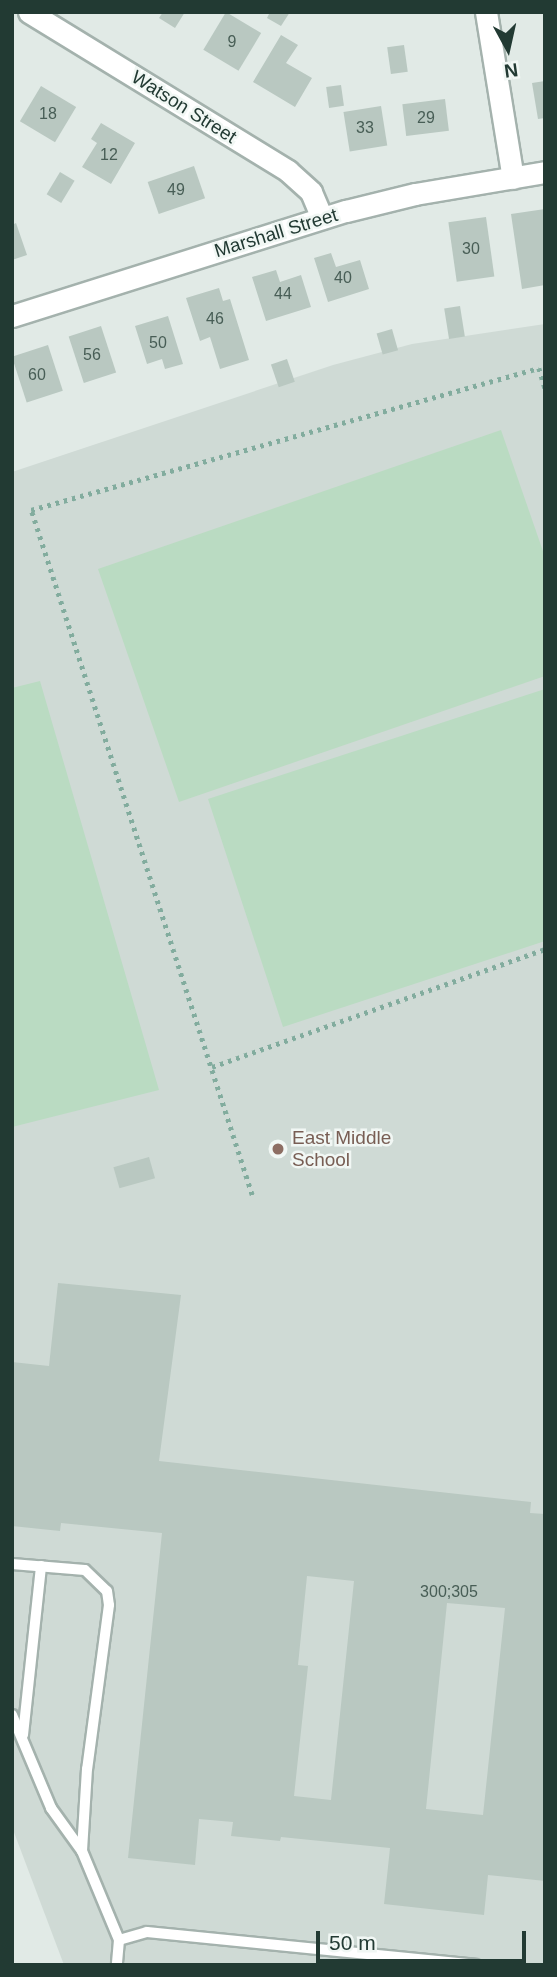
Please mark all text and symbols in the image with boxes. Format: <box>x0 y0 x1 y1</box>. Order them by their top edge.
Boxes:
north arrow <box>473 14 543 84</box>
house number: 9 <box>228 32 236 52</box>
text: N <box>503 59 519 82</box>
street label: Watson Street <box>127 66 241 148</box>
house number: 18 <box>39 104 57 124</box>
house number: 29 <box>417 108 435 128</box>
house number: 33 <box>356 118 374 138</box>
house number: 12 <box>100 145 118 165</box>
house number: 49 <box>167 180 185 200</box>
street label: Marshall Street <box>212 203 340 263</box>
house number: 30 <box>462 239 480 259</box>
house number: 40 <box>334 268 352 288</box>
house number: 44 <box>274 284 292 304</box>
house number: 46 <box>206 309 224 329</box>
house number: 50 <box>149 333 167 353</box>
house number: 56 <box>83 345 101 365</box>
house number: 60 <box>28 365 46 385</box>
place label: East Middle School <box>292 1127 391 1171</box>
marker: East Middle School <box>270 1141 286 1157</box>
house number: 300;305 <box>420 1582 478 1602</box>
scale bar <box>319 1918 529 1962</box>
text: 50 m <box>329 1931 376 1954</box>

